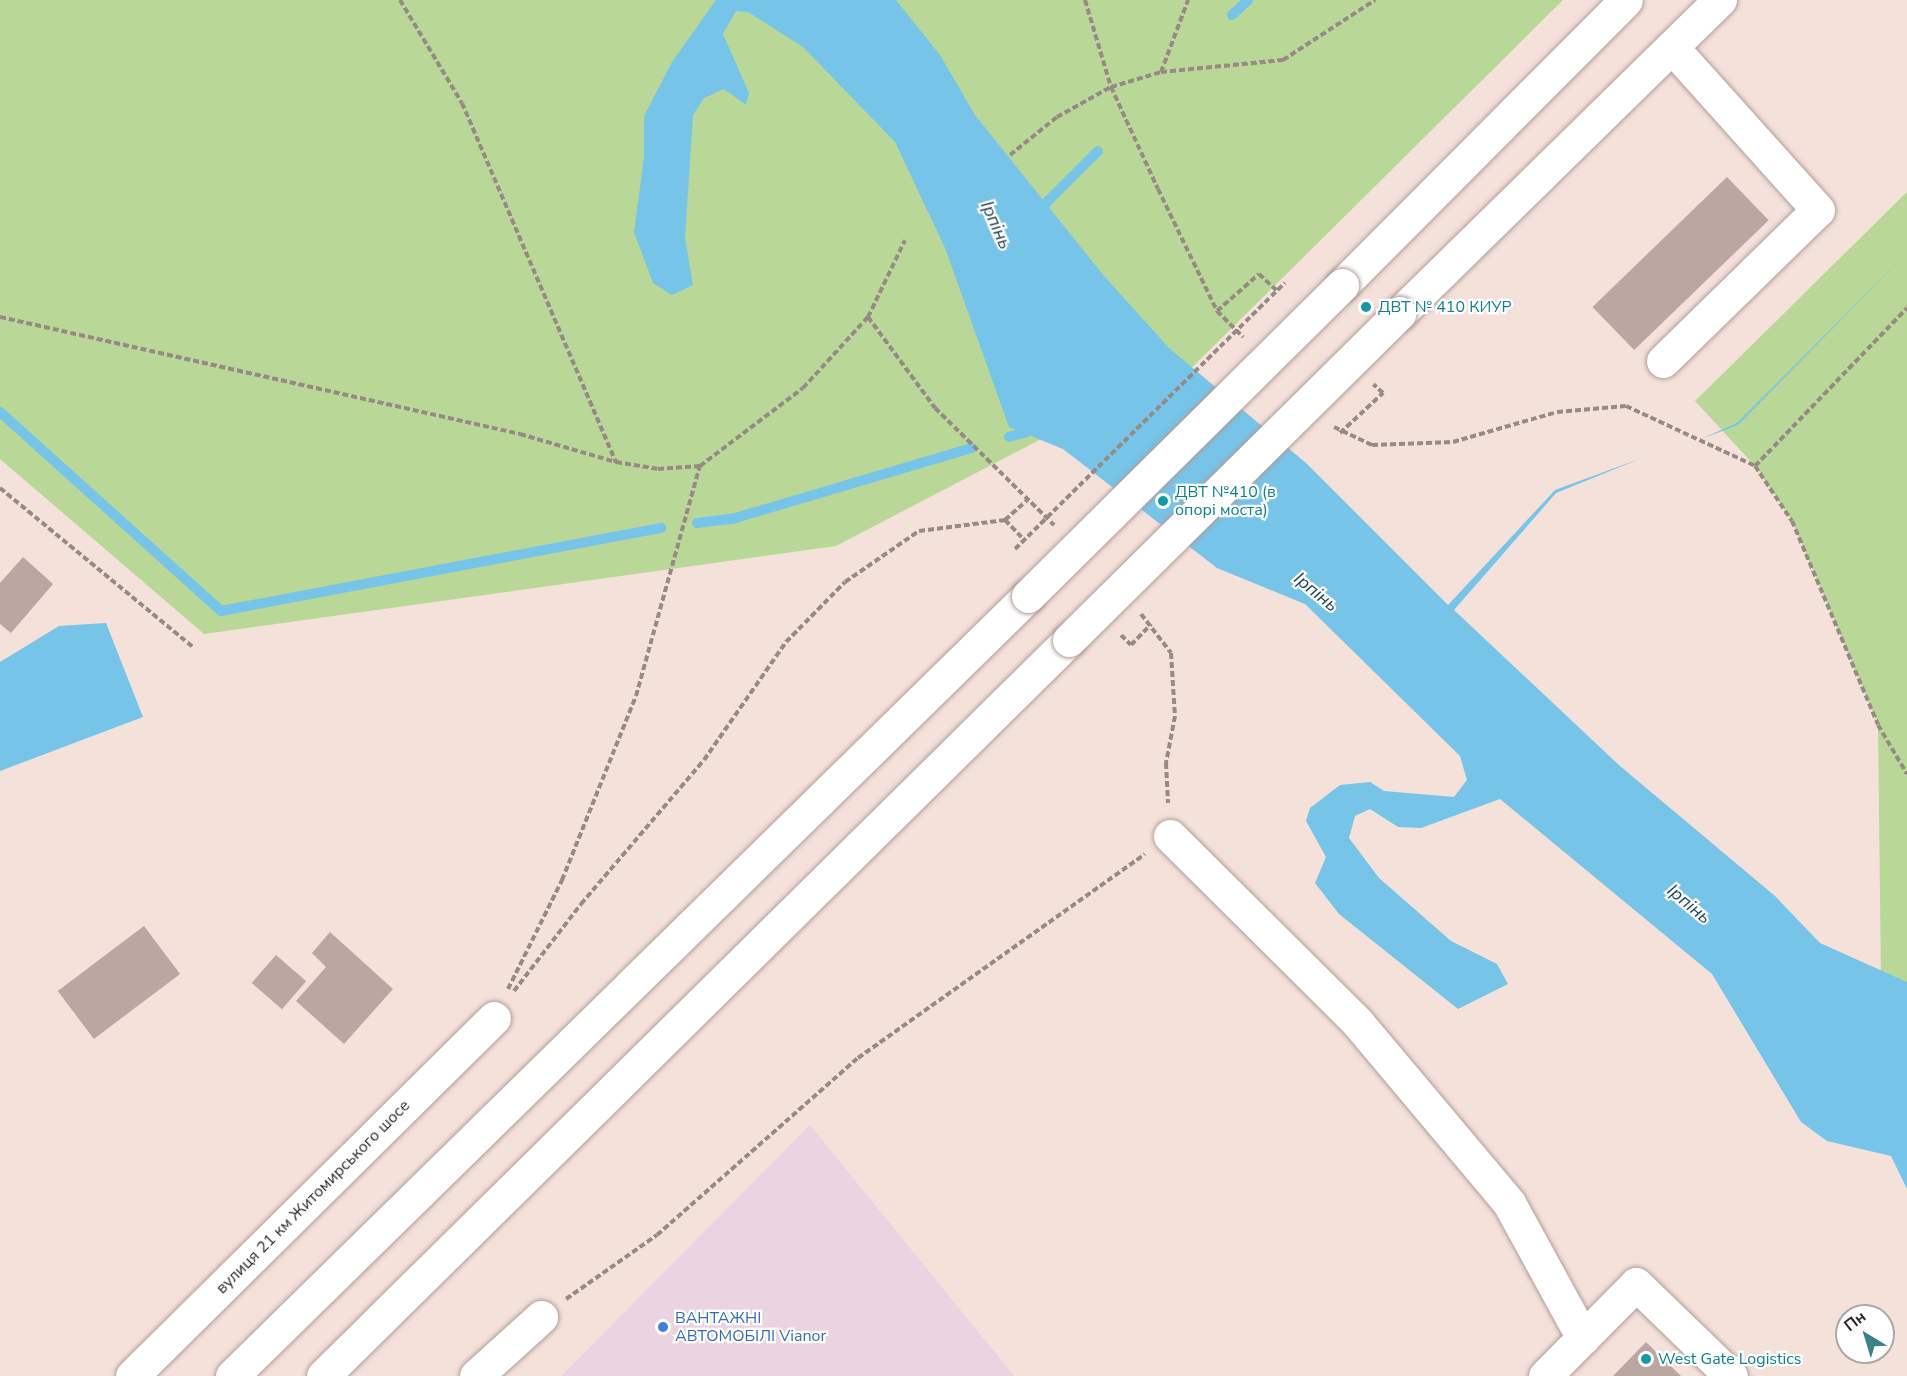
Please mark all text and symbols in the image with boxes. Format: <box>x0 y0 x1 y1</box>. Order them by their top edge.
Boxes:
water label: Ірпінь <box>976 198 1016 252</box>
place label: ДВТ № 410 КИУР <box>1378 297 1512 317</box>
marker: ДВТ № 410 КИУР <box>1359 300 1373 314</box>
place label: ДВТ №410 (в опорі моста) <box>1175 482 1276 520</box>
marker: ДВТ №410 (в опорі моста) <box>1156 494 1170 508</box>
water label: Ірпінь <box>1290 568 1342 616</box>
water label: Ірпінь <box>1663 880 1715 928</box>
street label: вулиця 21 км Житомирського шосе <box>212 1096 414 1298</box>
north arrow <box>1835 1304 1895 1364</box>
text: Пн <box>1840 1306 1871 1337</box>
place label: ВАНТАЖНІ АВТОМОБІЛІ Vianor <box>675 1308 826 1346</box>
marker: ВАНТАЖНІ АВТОМОБІЛІ Vianor <box>656 1320 670 1334</box>
place label: West Gate Logistics <box>1658 1349 1801 1369</box>
marker: West Gate Logistics <box>1639 1352 1653 1366</box>

